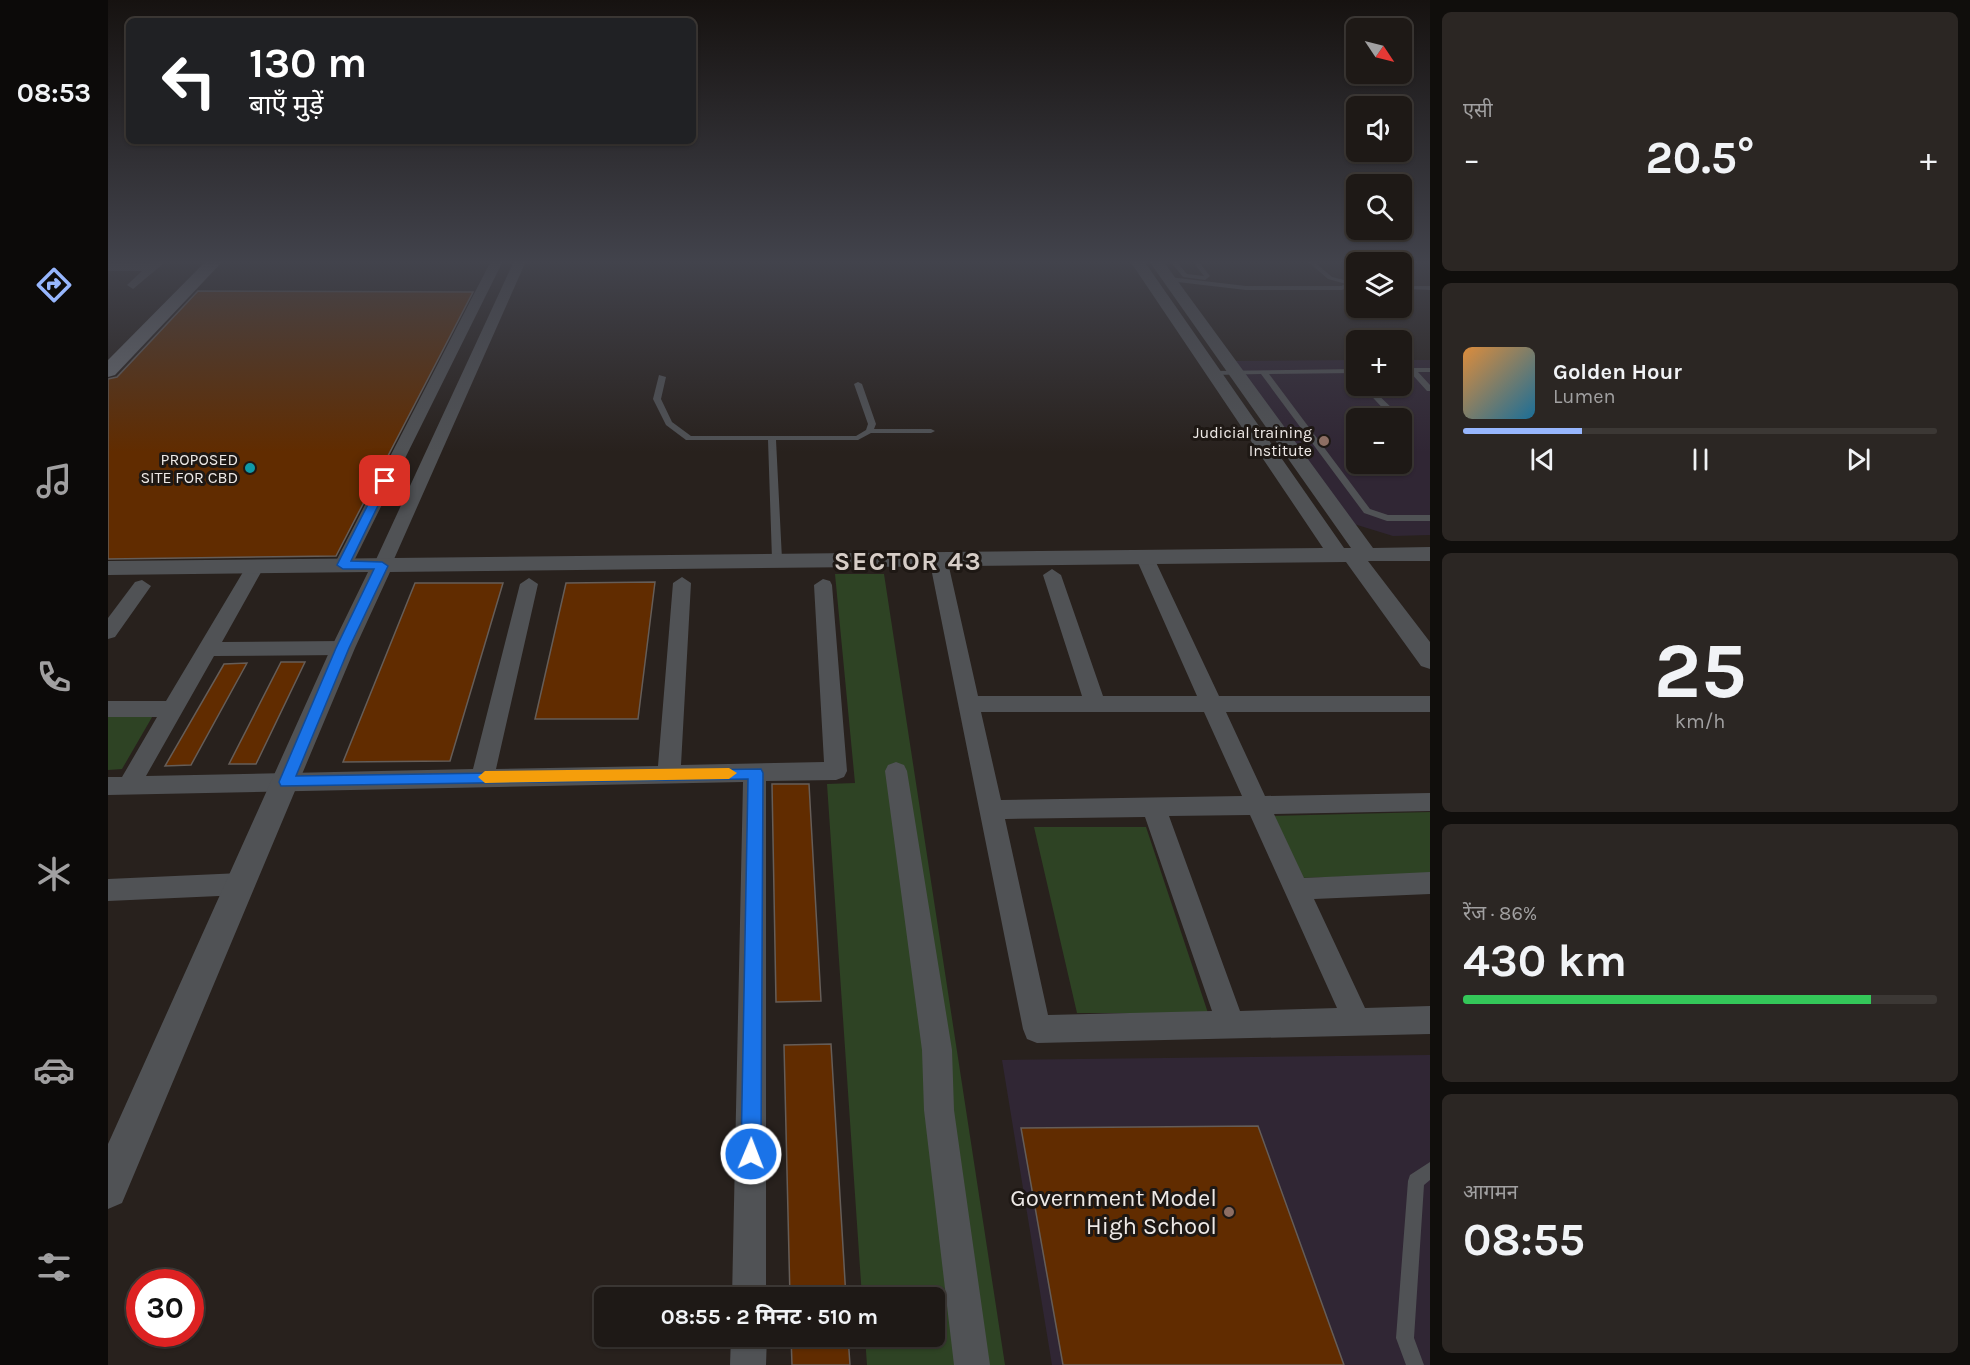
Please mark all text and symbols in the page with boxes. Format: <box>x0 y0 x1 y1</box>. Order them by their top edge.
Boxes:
north arrow <box>1346 18 1412 84</box>
map controls <box>1346 18 1412 474</box>
text: 130 m <box>249 38 367 88</box>
icon: left <box>150 42 228 120</box>
text: 08:53 <box>17 77 91 109</box>
text: बाएँ मुड़ें <box>249 89 323 121</box>
button: sound <box>1346 96 1412 162</box>
text: एसी <box>1463 99 1493 122</box>
text: 20.5° <box>1645 132 1755 184</box>
text: − <box>1463 140 1480 178</box>
text: + <box>1920 140 1937 178</box>
button: search <box>1346 174 1412 240</box>
button: layers <box>1346 252 1412 318</box>
icon: directions <box>33 264 75 306</box>
button: + <box>1346 330 1412 396</box>
text: Golden Hour <box>1553 359 1682 385</box>
text: Lumen <box>1553 385 1616 408</box>
button: − <box>1346 408 1412 474</box>
place label: Judicial training Institute <box>1193 423 1312 460</box>
marker: Judicial training Institute <box>1317 434 1331 448</box>
icon: previous <box>1526 443 1559 476</box>
icon: pause <box>1684 443 1717 476</box>
icon: next <box>1842 443 1875 476</box>
place label: PROPOSED SITE FOR CBD <box>140 450 238 487</box>
pin <box>359 455 410 506</box>
icon: music <box>33 460 75 502</box>
marker: PROPOSED SITE FOR CBD <box>243 461 257 475</box>
icon: arrive <box>368 464 401 497</box>
district label: SECTOR 43 <box>834 546 982 577</box>
text: 25 <box>1654 625 1746 717</box>
icon: phone <box>33 656 75 698</box>
text: km/h <box>1675 710 1725 733</box>
icon: climate <box>33 853 75 895</box>
text: रेंज · 86% <box>1463 902 1537 925</box>
text: 430 km <box>1463 935 1627 987</box>
icon: car <box>33 1049 75 1091</box>
position arrow <box>719 1122 783 1186</box>
text: आगमन <box>1463 1181 1518 1204</box>
place label: Government Model High School <box>1010 1184 1217 1240</box>
marker: Government Model High School <box>1222 1205 1236 1219</box>
text: 08:55 <box>1463 1214 1585 1266</box>
icon: filters <box>33 1246 75 1288</box>
speed limit sign: 30 <box>126 1269 204 1347</box>
text: 08:55 · 2 मिनट · 510 m <box>661 1304 878 1330</box>

